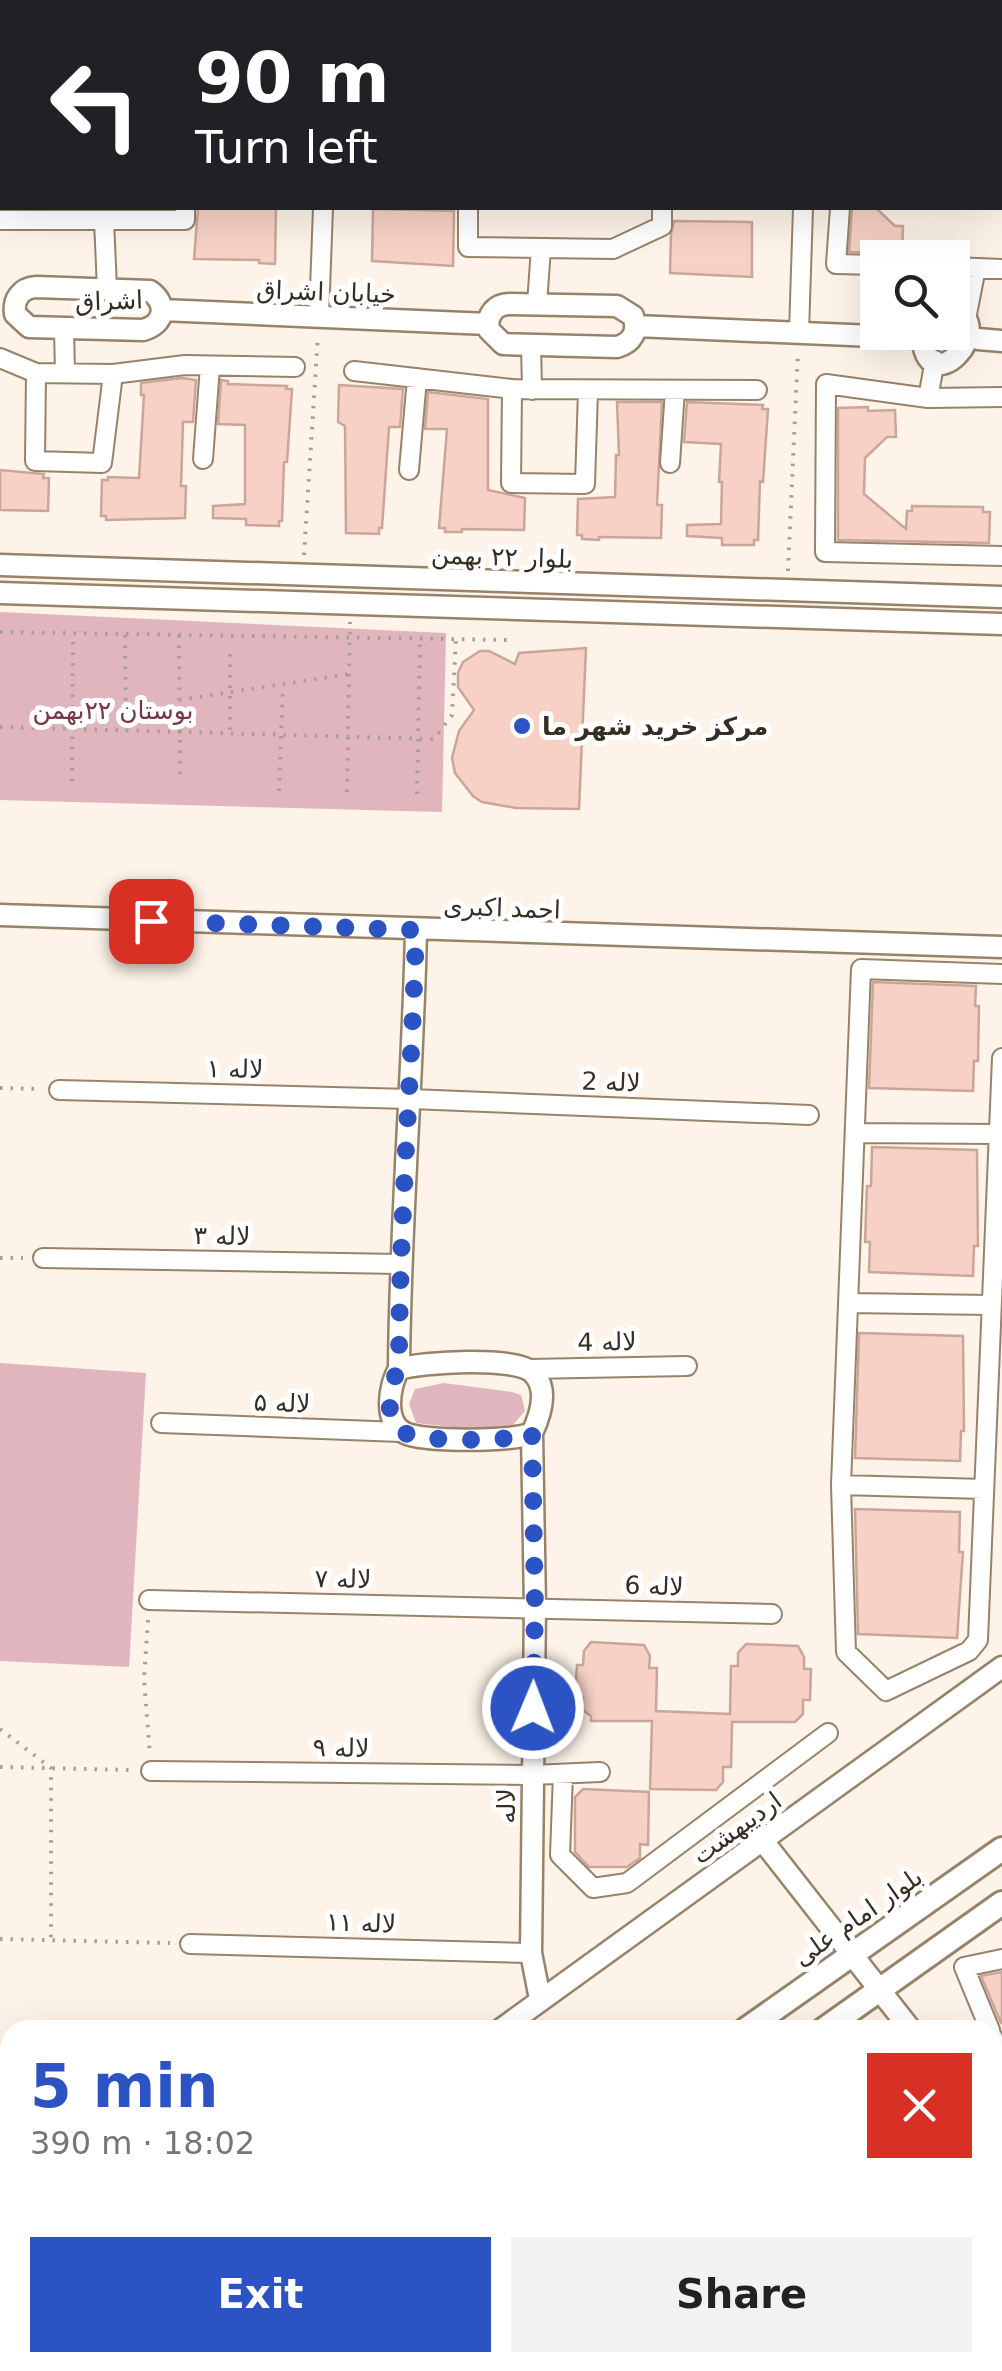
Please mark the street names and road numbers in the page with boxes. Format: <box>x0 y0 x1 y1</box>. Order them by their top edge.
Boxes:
street label: خیابان اشراق <box>256 275 396 309</box>
street label: اشراق <box>74 285 144 317</box>
street label: بلوار ۲۲ بهمن <box>431 540 573 575</box>
street label: احمد اکبری <box>443 891 561 925</box>
street label: لاله ۱ <box>206 1054 264 1084</box>
street label: لاله 2 <box>581 1066 641 1098</box>
street label: لاله ۳ <box>193 1221 251 1251</box>
street label: لاله 4 <box>577 1327 637 1357</box>
street label: لاله ۵ <box>253 1388 311 1418</box>
street label: لاله ۷ <box>314 1564 372 1594</box>
street label: لاله 6 <box>624 1570 684 1602</box>
street label: لاله ۹ <box>312 1733 370 1763</box>
street label: اردیبهشت <box>687 1786 788 1871</box>
street label: لاله <box>492 1788 521 1824</box>
street label: بلوار امام علی <box>788 1862 928 1972</box>
street label: لاله ۱۱ <box>325 1907 397 1939</box>

